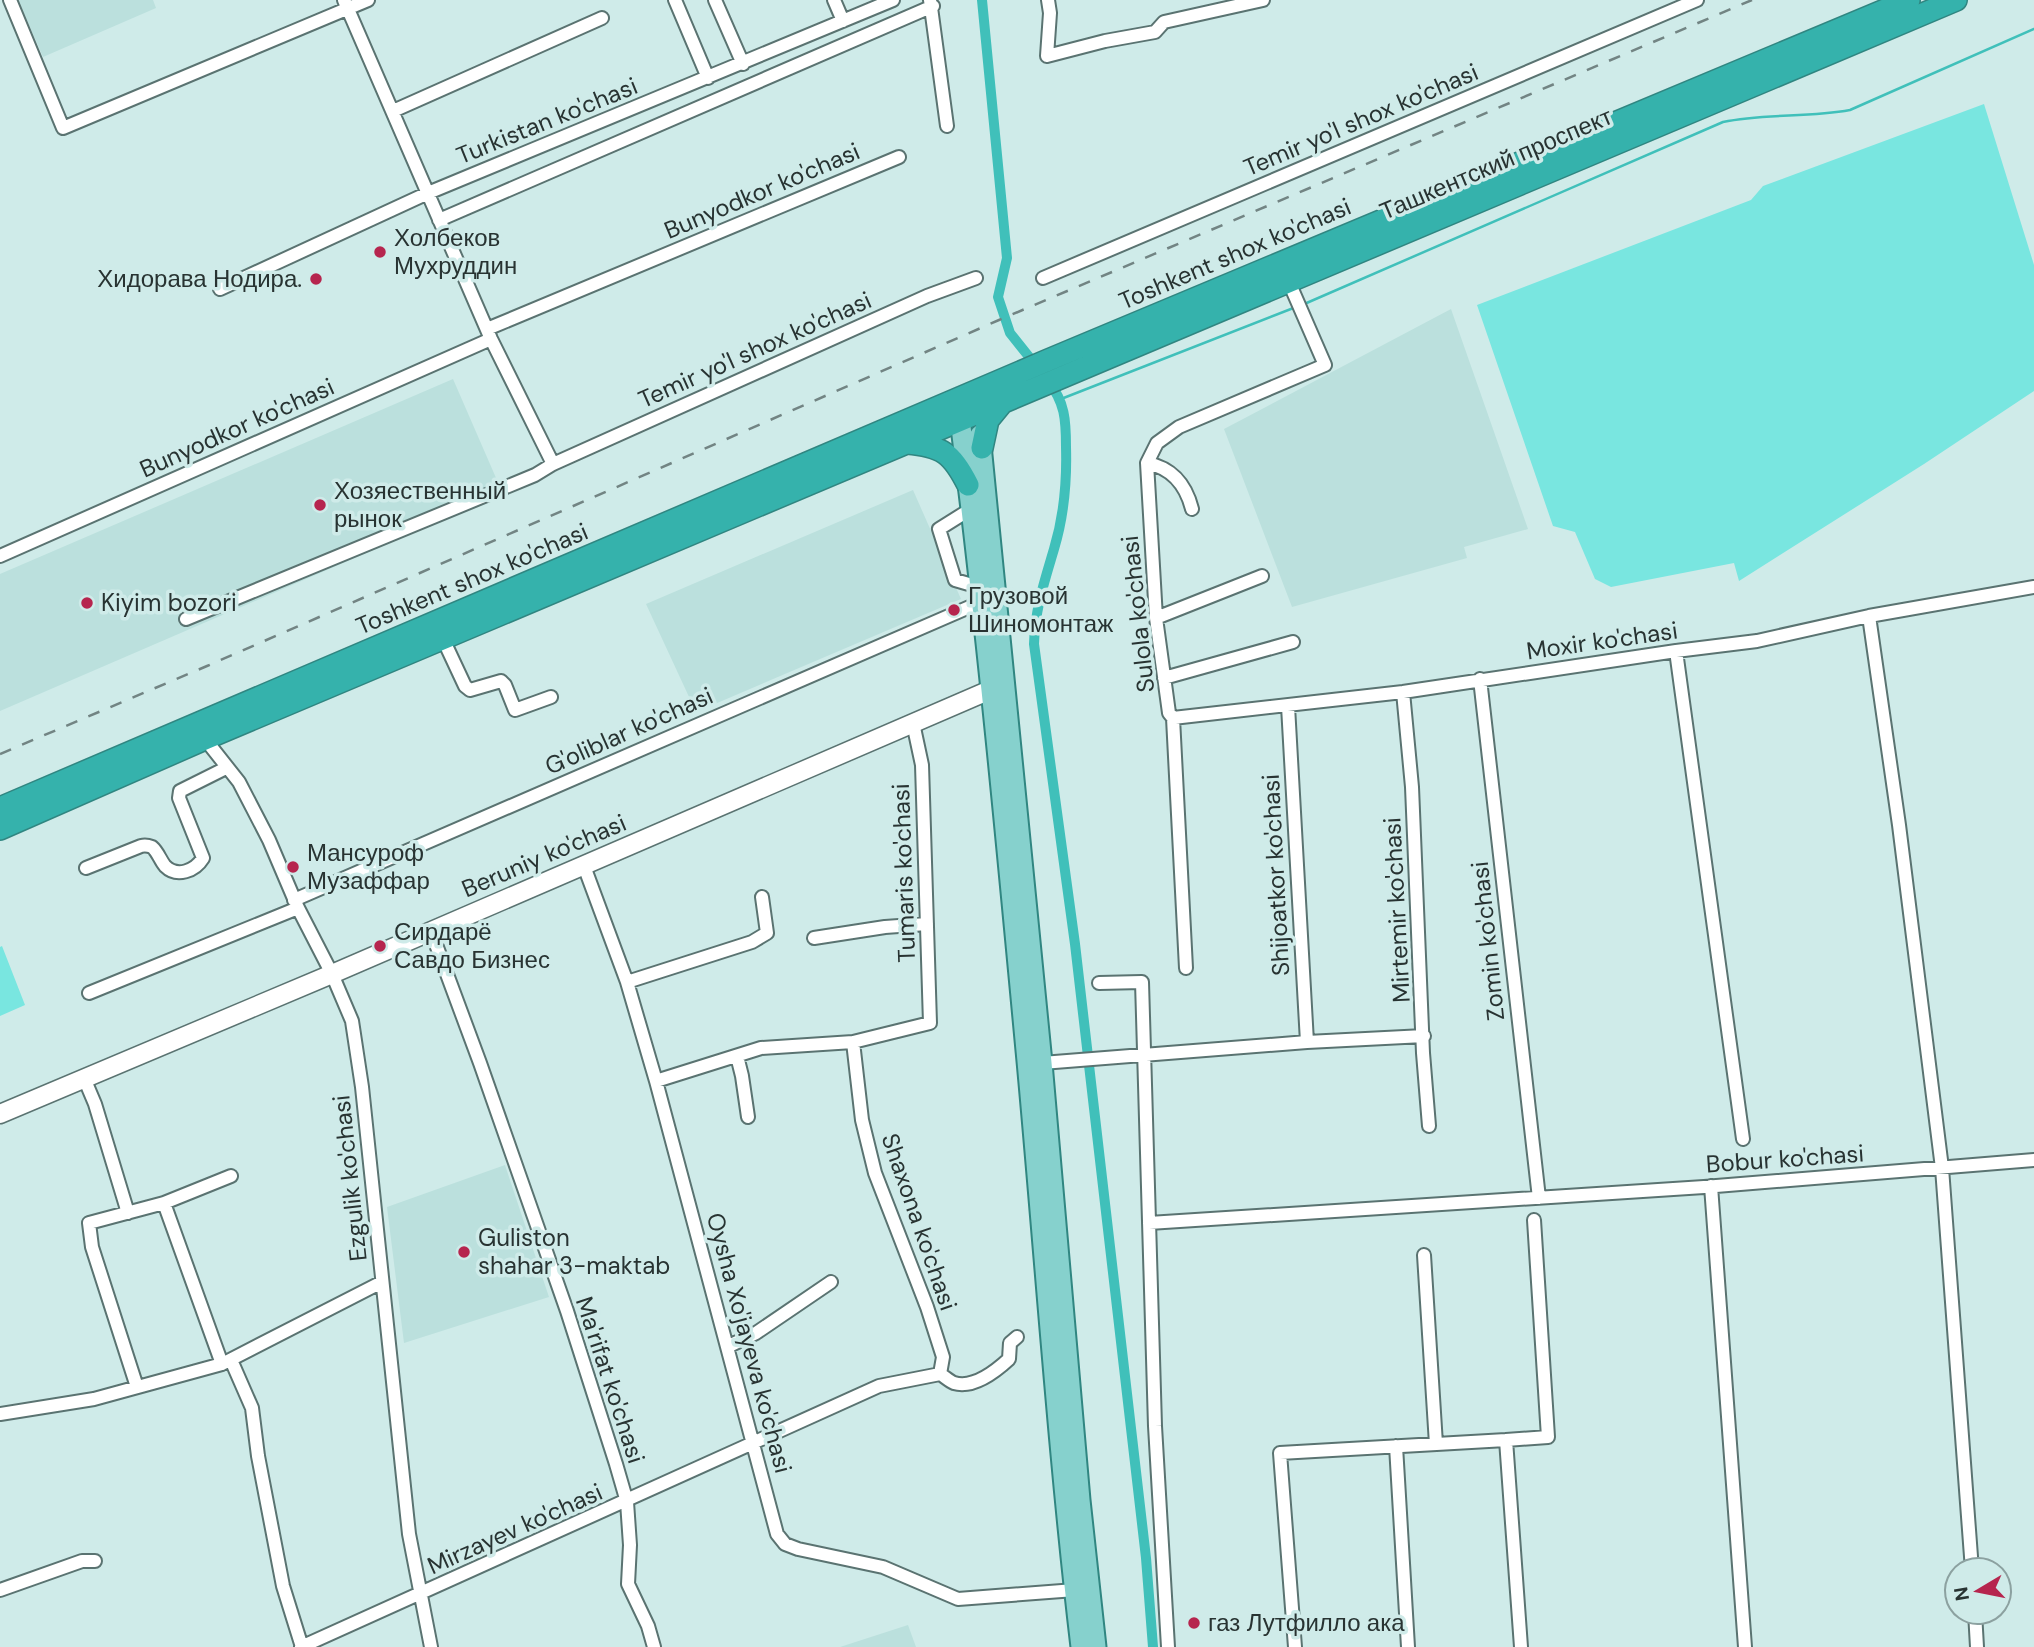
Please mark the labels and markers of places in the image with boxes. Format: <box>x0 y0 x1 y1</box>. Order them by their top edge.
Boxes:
place label: Холбеков Мухруддин <box>394 222 517 281</box>
marker: Холбеков Мухруддин <box>372 244 388 260</box>
place label: Хидорава Нодира. <box>97 263 302 294</box>
marker: Хидорава Нодира. <box>308 271 324 287</box>
place label: Хозяественный рынок <box>334 475 506 534</box>
marker: Хозяественный рынок <box>312 497 328 513</box>
place label: Грузовой Шиномонтаж <box>968 580 1113 639</box>
place label: Kiyim bozori <box>101 587 237 618</box>
marker: Kiyim bozori <box>79 595 95 611</box>
marker: Грузовой Шиномонтаж <box>946 602 962 618</box>
place label: Мансуроф Музаффар <box>307 837 430 896</box>
marker: Мансуроф Музаффар <box>285 859 301 875</box>
place label: Сирдарё Савдо Бизнес <box>394 916 550 975</box>
marker: Сирдарё Савдо Бизнес <box>372 938 388 954</box>
place label: Guliston shahar 3-maktab <box>478 1222 670 1281</box>
marker: Guliston shahar 3-maktab <box>456 1244 472 1260</box>
place label: газ Лутфилло ака <box>1208 1607 1405 1638</box>
marker: газ Лутфилло ака <box>1186 1615 1202 1631</box>

